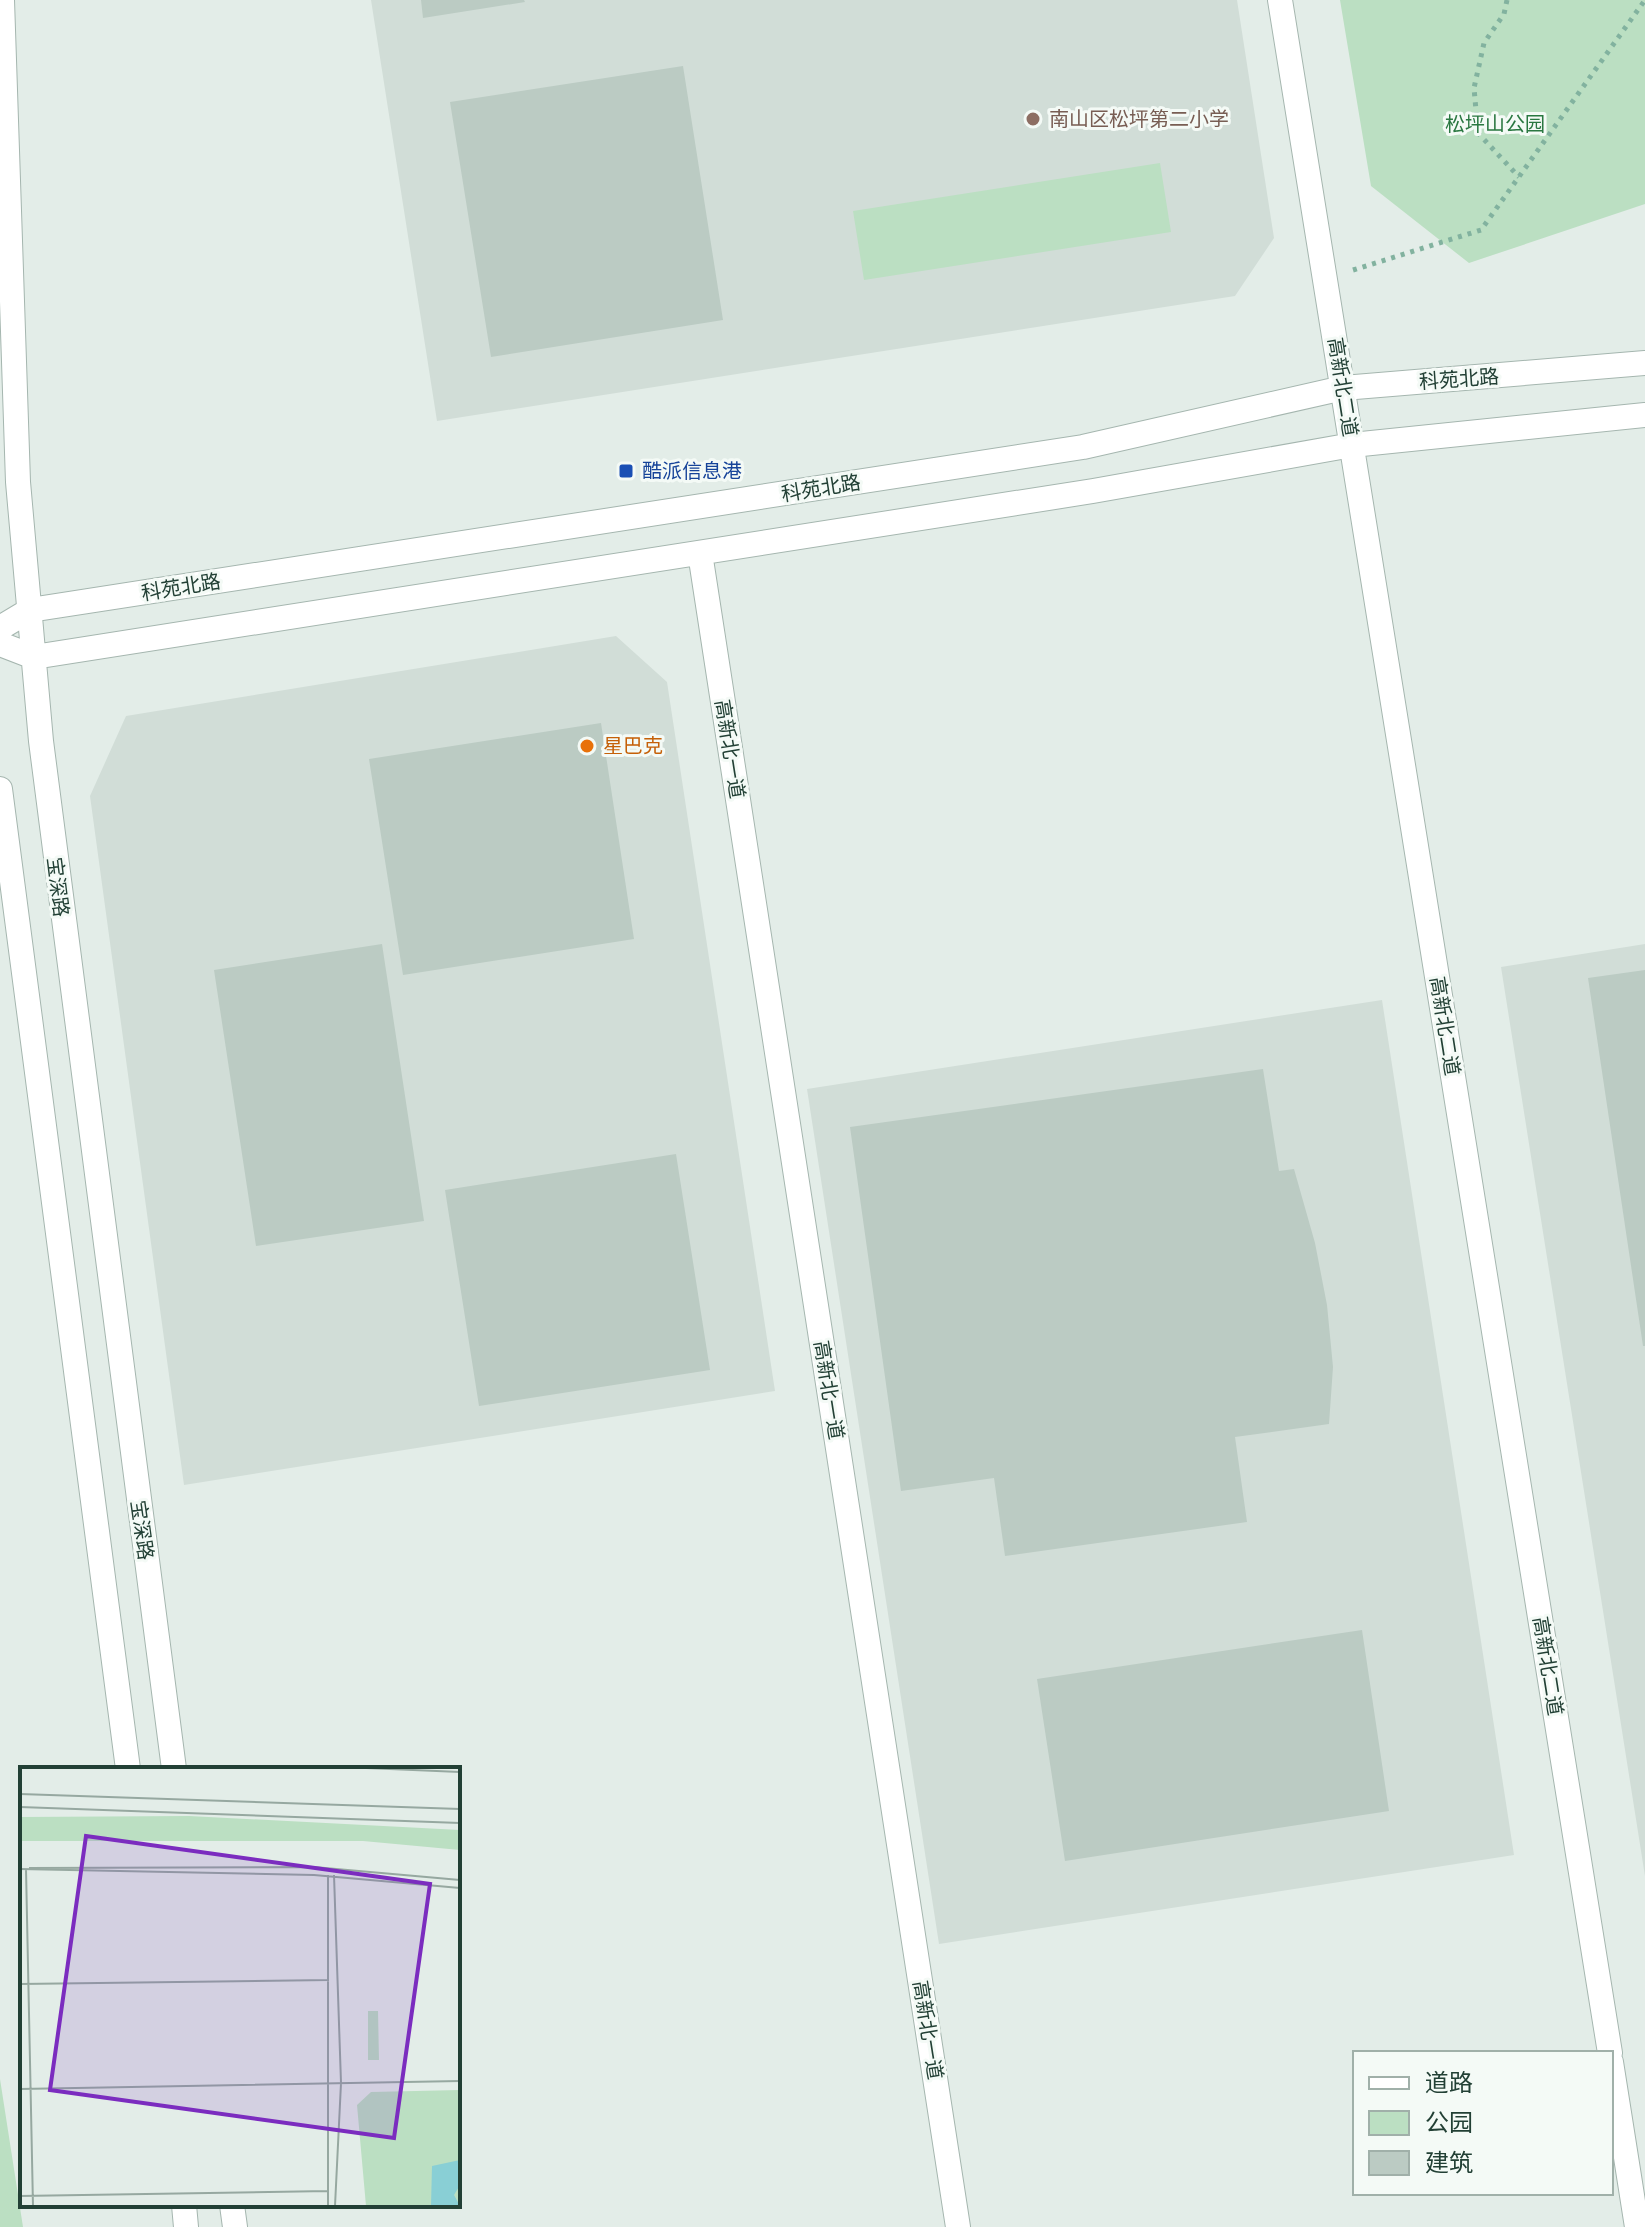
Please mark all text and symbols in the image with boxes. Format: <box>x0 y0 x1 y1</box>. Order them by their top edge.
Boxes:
place label: 南山区松坪第二小学 <box>1049 107 1229 131</box>
marker: 南山区松坪第二小学 <box>1024 110 1042 128</box>
park label: 松坪山公园 <box>1445 112 1545 136</box>
street label: 高新北二道 <box>1323 336 1363 438</box>
street label: 科苑北路 <box>1418 364 1500 394</box>
place label: 酷派信息港 <box>642 459 742 483</box>
marker: 酷派信息港 <box>617 462 635 480</box>
street label: 科苑北路 <box>780 470 862 506</box>
street label: 科苑北路 <box>140 569 222 605</box>
street label: 高新北一道 <box>710 698 750 800</box>
place label: 星巴克 <box>603 734 663 758</box>
marker: 星巴克 <box>578 737 596 755</box>
street label: 宝深路 <box>42 856 74 918</box>
street label: 高新北二道 <box>1425 975 1465 1077</box>
street label: 高新北一道 <box>809 1339 849 1441</box>
street label: 宝深路 <box>126 1499 158 1561</box>
street label: 高新北二道 <box>1528 1615 1568 1717</box>
inset map <box>20 1767 460 2207</box>
street label: 高新北一道 <box>908 1979 948 2081</box>
legend <box>1353 2051 1613 2195</box>
text: 道路 <box>1425 2069 1473 2097</box>
text: 公园 <box>1425 2109 1473 2137</box>
text: 建筑 <box>1425 2149 1473 2177</box>

